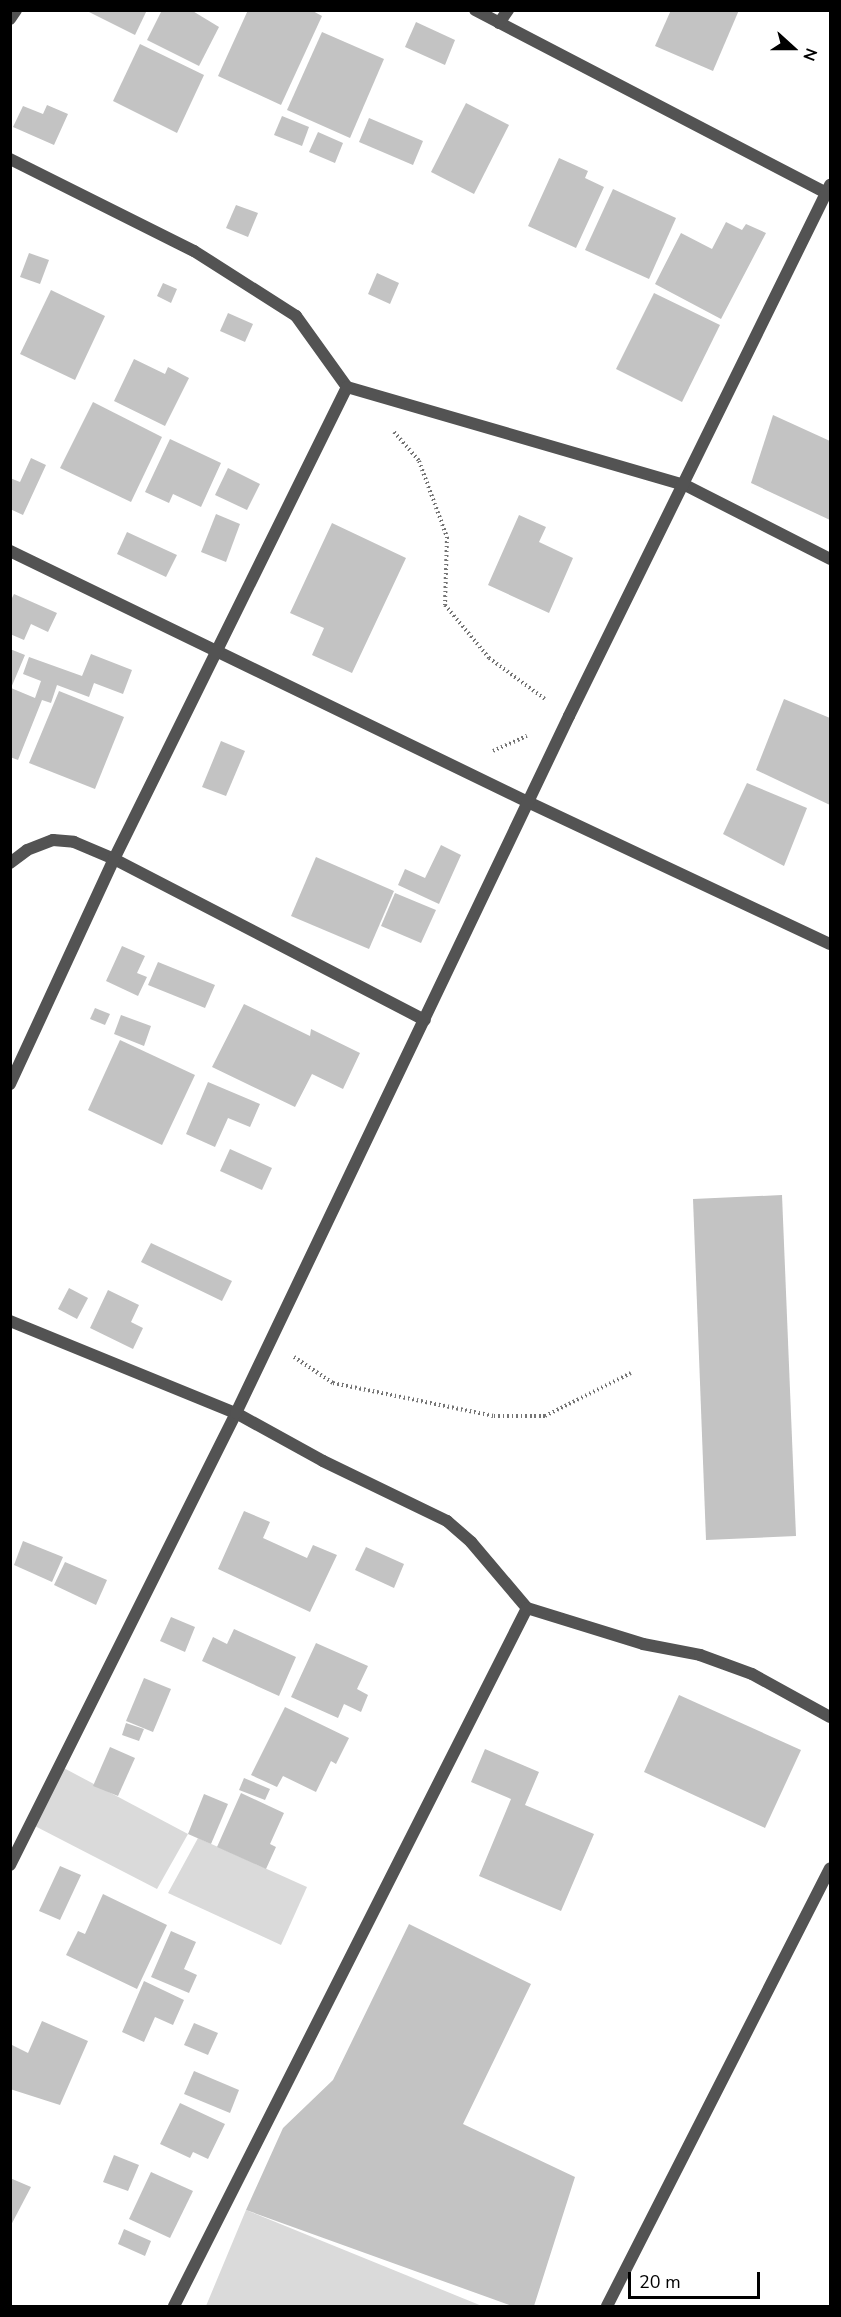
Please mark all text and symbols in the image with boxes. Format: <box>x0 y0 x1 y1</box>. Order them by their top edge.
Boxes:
north arrow <box>763 18 823 78</box>
text: N <box>797 45 822 64</box>
scale bar <box>631 2260 763 2298</box>
text: 20 m <box>639 2270 681 2294</box>

